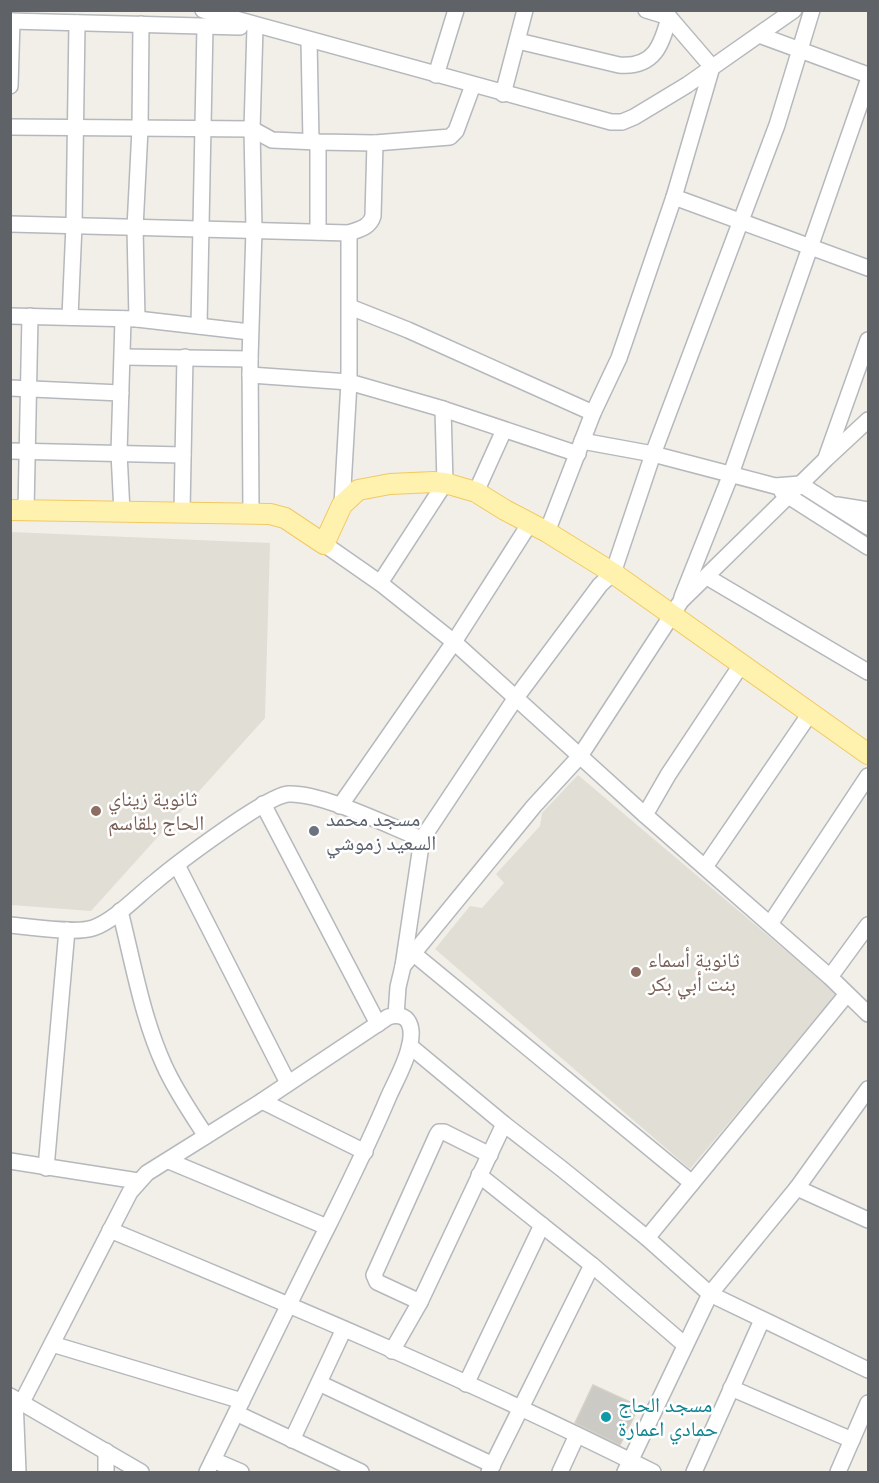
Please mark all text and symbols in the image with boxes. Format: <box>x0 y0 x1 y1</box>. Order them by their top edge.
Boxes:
place label: ثانوية زيناي الحاج بلقاسم <box>108 787 204 837</box>
marker: ثانوية زيناي الحاج بلقاسم <box>89 804 103 818</box>
place label: مسجد محمد السعيد زموشي <box>326 807 436 859</box>
marker: مسجد محمد السعيد زموشي <box>307 824 321 838</box>
place label: ثانوية أسماء بنت أبي بكر <box>647 947 740 1000</box>
marker: ثانوية أسماء بنت أبي بكر <box>629 965 643 979</box>
place label: مسجد الحاج حمادي اعمارة <box>618 1393 718 1445</box>
marker: مسجد الحاج حمادي اعمارة <box>599 1410 613 1424</box>

